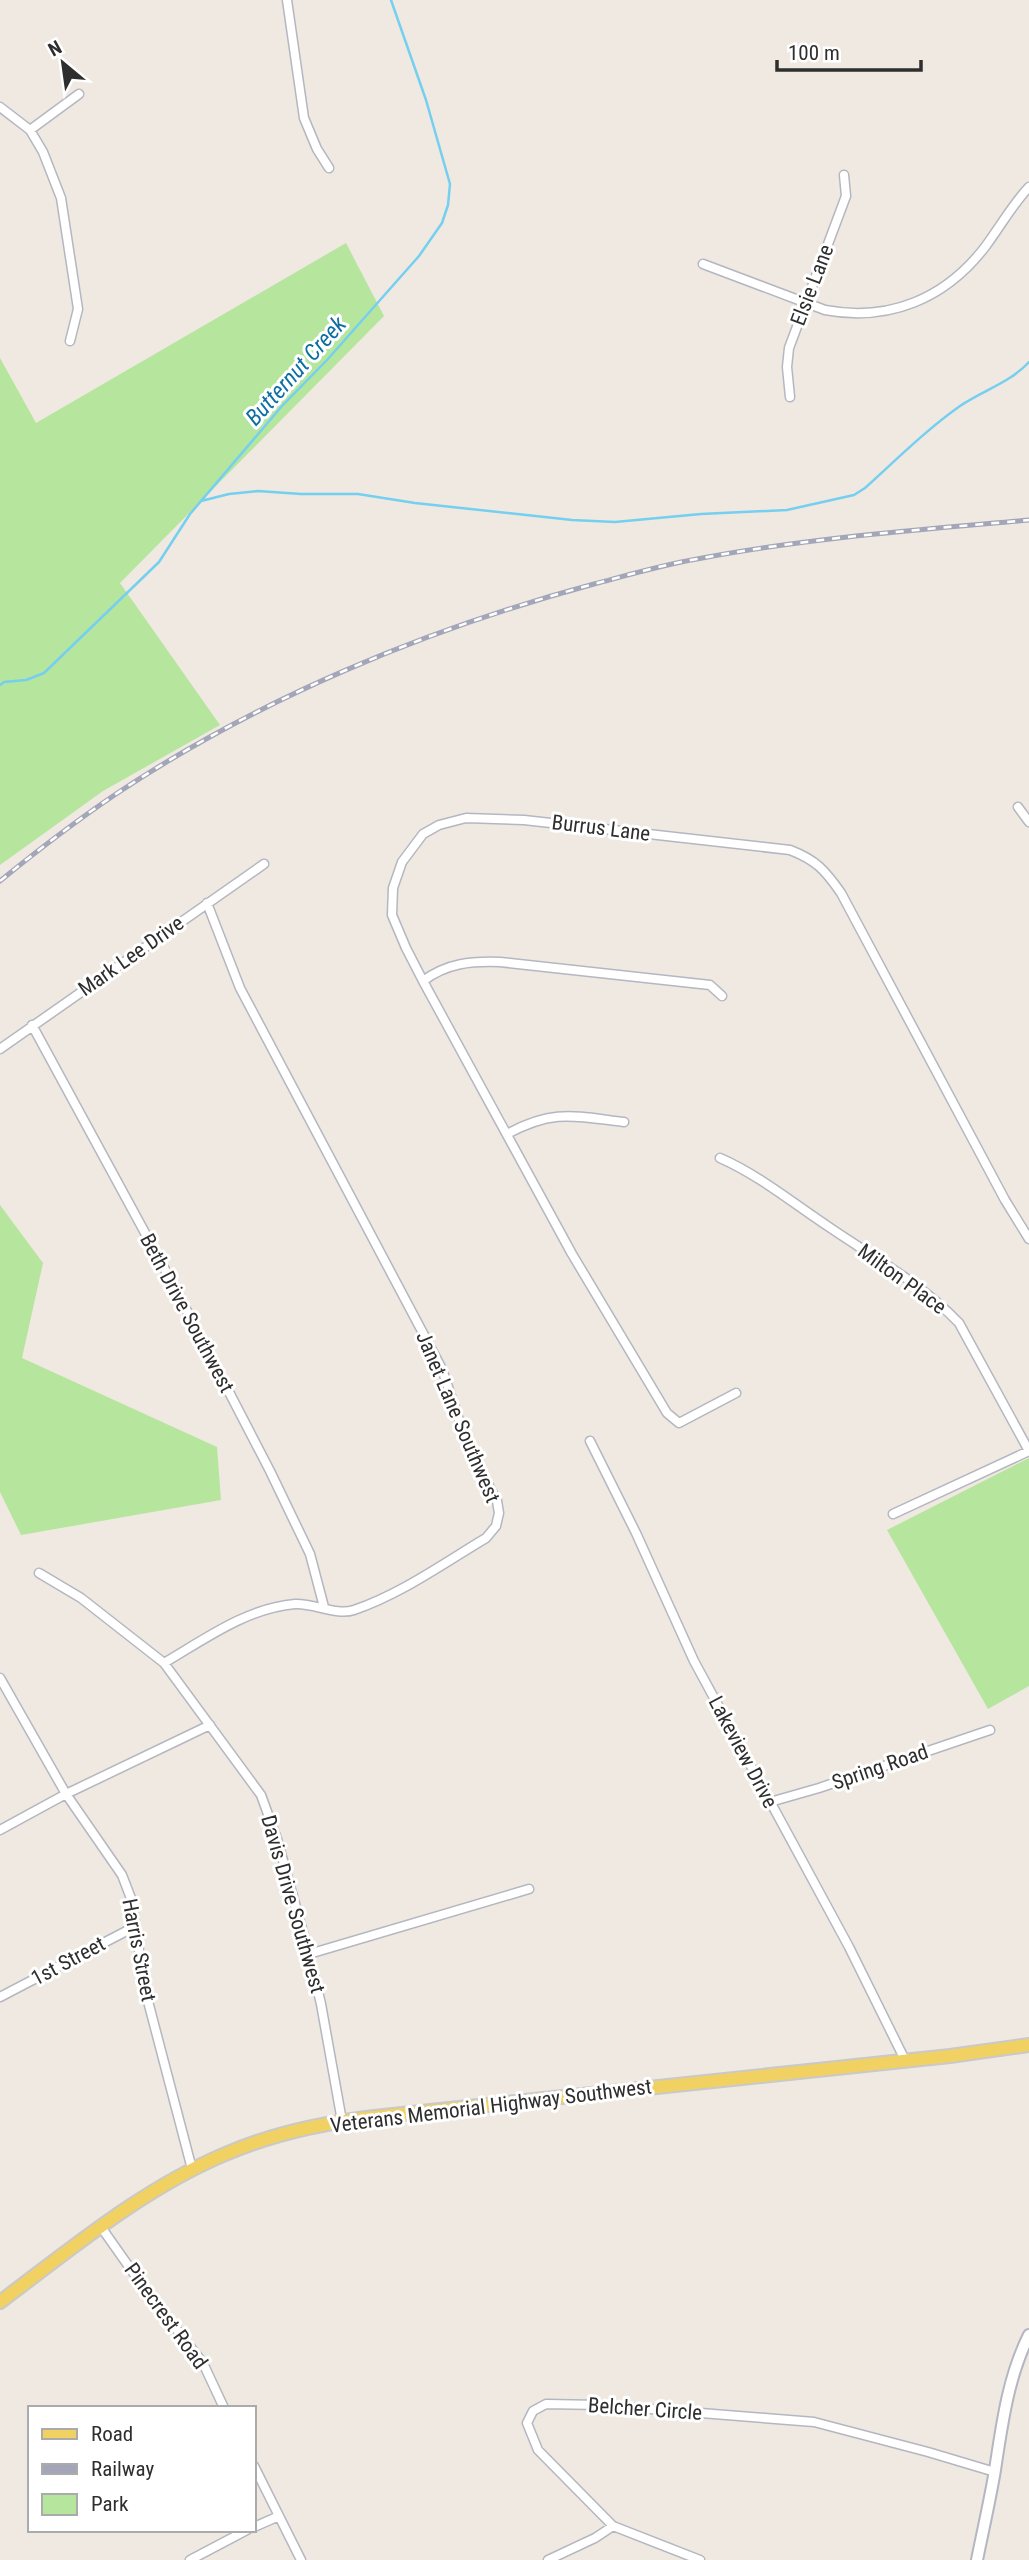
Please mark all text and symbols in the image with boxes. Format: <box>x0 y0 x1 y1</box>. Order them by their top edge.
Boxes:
north arrow <box>28 28 98 98</box>
scale bar <box>777 28 920 72</box>
text: N <box>44 36 66 61</box>
text: 100 m <box>788 41 840 65</box>
street label: Elsie Lane <box>786 241 838 329</box>
water label: Butternut Creek <box>240 310 353 431</box>
street label: Burrus Lane <box>550 810 652 846</box>
street label: Mark Lee Drive <box>74 911 188 1001</box>
street label: Beth Drive Southwest <box>135 1229 239 1397</box>
street label: Milton Place <box>853 1239 951 1319</box>
street label: Janet Lane Southwest <box>411 1328 505 1506</box>
street label: Lakeview Drive <box>704 1692 783 1812</box>
street label: Spring Road <box>829 1739 931 1795</box>
street label: Davis Drive Southwest <box>256 1812 330 1996</box>
street label: Harris Street <box>117 1897 161 2003</box>
street label: 1st Street <box>27 1932 109 1990</box>
street label: Veterans Memorial Highway Southwest <box>329 2074 653 2138</box>
street label: Pinecrest Road <box>120 2258 212 2374</box>
street label: Belcher Circle <box>587 2393 703 2425</box>
legend <box>28 2406 256 2532</box>
text: Road <box>91 2422 133 2446</box>
text: Railway <box>91 2457 154 2481</box>
text: Park <box>91 2492 129 2516</box>

